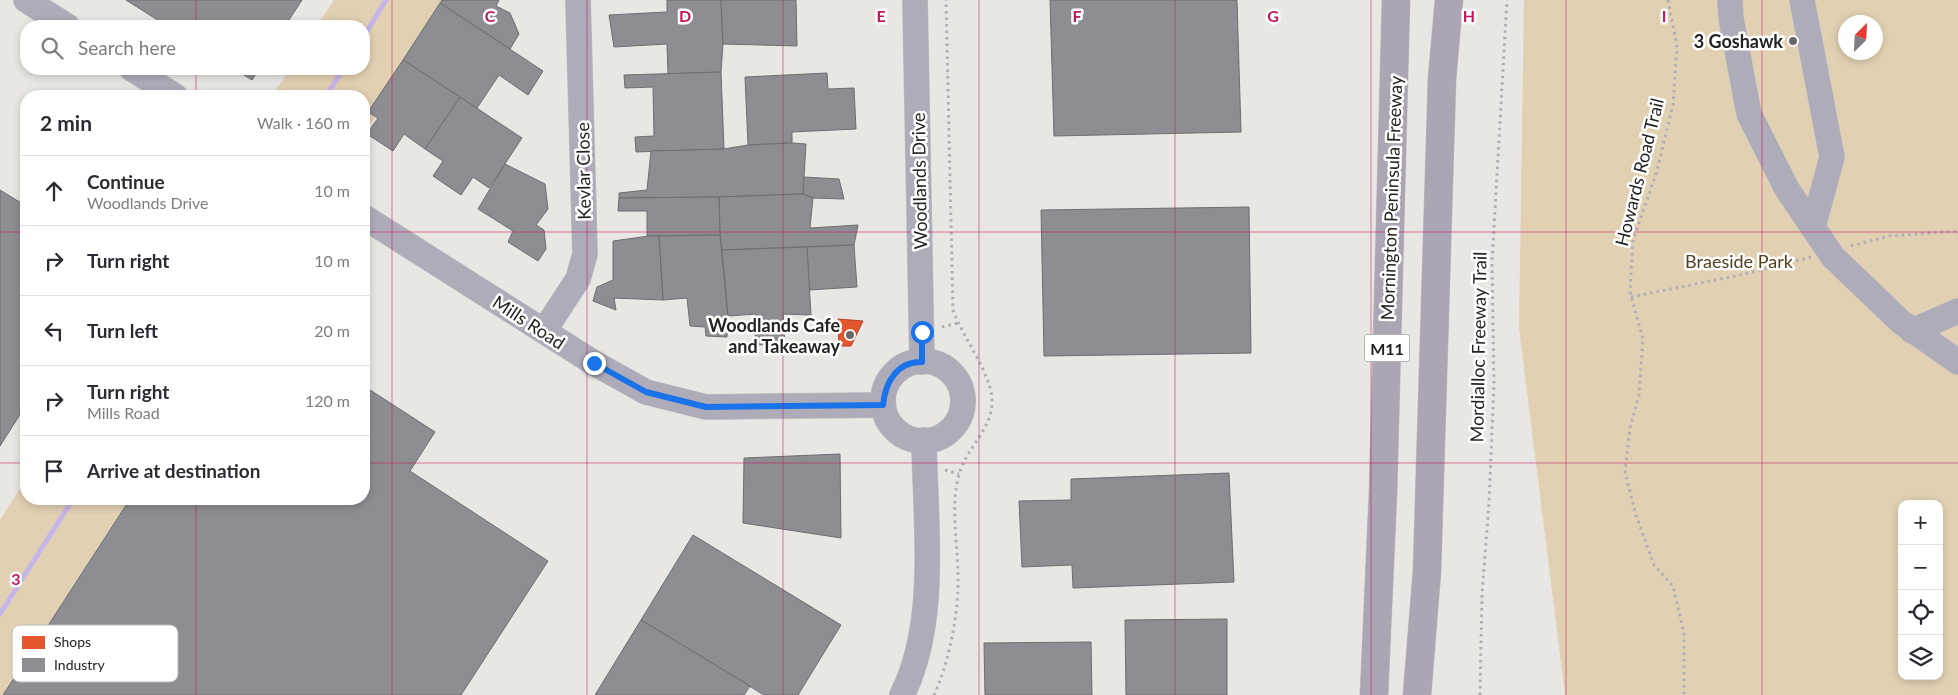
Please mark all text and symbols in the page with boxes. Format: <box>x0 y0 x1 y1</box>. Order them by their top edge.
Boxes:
text: C <box>485 6 496 25</box>
text: D <box>679 6 691 25</box>
text: E <box>876 6 886 25</box>
text: F <box>1072 6 1082 25</box>
text: G <box>1267 6 1279 25</box>
text: H <box>1463 6 1475 25</box>
text: I <box>1662 6 1666 25</box>
north arrow <box>1838 15 1883 60</box>
search box <box>20 20 370 75</box>
place label: 3 Goshawk <box>1694 30 1783 52</box>
icon: search <box>38 34 66 62</box>
marker: 3 Goshawk <box>1787 35 1799 47</box>
text: Search here <box>78 36 176 59</box>
street label: Mornington Peninsula Freeway <box>1376 75 1406 321</box>
street label: Howards Road Trail <box>1610 96 1668 248</box>
text: 2 min <box>40 110 92 135</box>
street label: Woodlands Drive <box>907 112 931 250</box>
text: Walk · 160 m <box>257 113 350 132</box>
street label: Kevlar Close <box>571 122 595 220</box>
text: Continue <box>87 170 165 193</box>
icon: ahead <box>40 177 68 205</box>
text: 10 m <box>314 181 350 200</box>
text: Woodlands Drive <box>87 193 209 212</box>
icon: right <box>40 247 68 275</box>
text: Turn right <box>87 249 169 272</box>
park label: Braeside Park <box>1685 250 1794 272</box>
text: 10 m <box>314 251 350 270</box>
street label: Mordialloc Freeway Trail <box>1465 251 1491 443</box>
street label: Mills Road <box>489 291 569 353</box>
place label: Woodlands Cafe and Takeaway <box>708 314 840 357</box>
icon: left <box>40 317 68 345</box>
text: Turn left <box>87 319 158 342</box>
text: 20 m <box>314 321 350 340</box>
route start <box>911 321 934 344</box>
marker: Woodlands Cafe and Takeaway <box>844 329 856 341</box>
road number: M11 <box>1364 334 1410 362</box>
route end <box>583 352 606 375</box>
text: Turn right <box>87 380 169 403</box>
icon: right <box>40 387 68 415</box>
text: 120 m <box>305 391 350 410</box>
text: Mills Road <box>87 403 160 422</box>
icon: arrive <box>40 457 68 485</box>
text: Arrive at destination <box>87 459 260 482</box>
map controls <box>1898 500 1943 680</box>
button: + <box>1898 500 1943 545</box>
button: − <box>1898 545 1943 590</box>
text: 3 <box>11 569 21 588</box>
button: locate <box>1898 590 1943 635</box>
legend <box>12 625 178 682</box>
text: Shops <box>54 633 91 650</box>
button: layers <box>1898 635 1943 680</box>
text: Industry <box>54 656 105 673</box>

